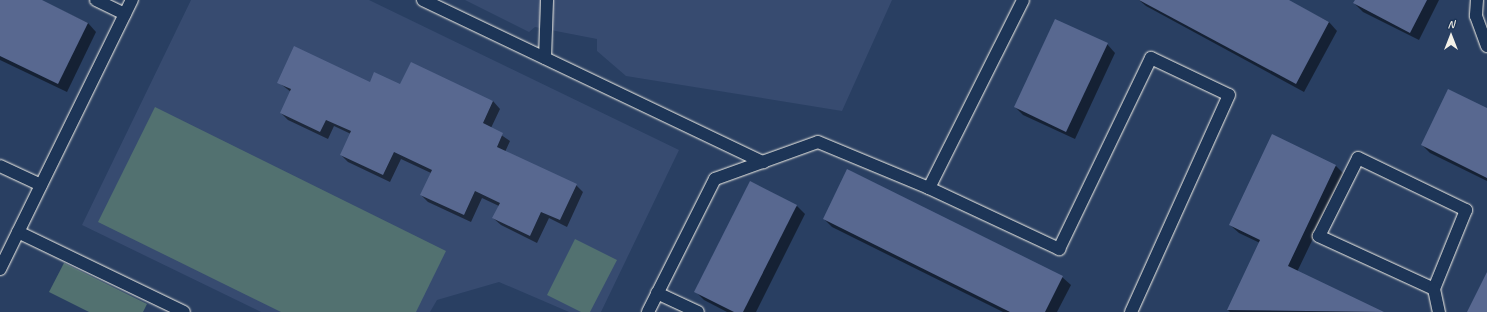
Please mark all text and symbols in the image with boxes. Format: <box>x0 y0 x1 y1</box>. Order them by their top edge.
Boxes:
north arrow <box>1431 16 1471 56</box>
text: N <box>1448 17 1454 31</box>

